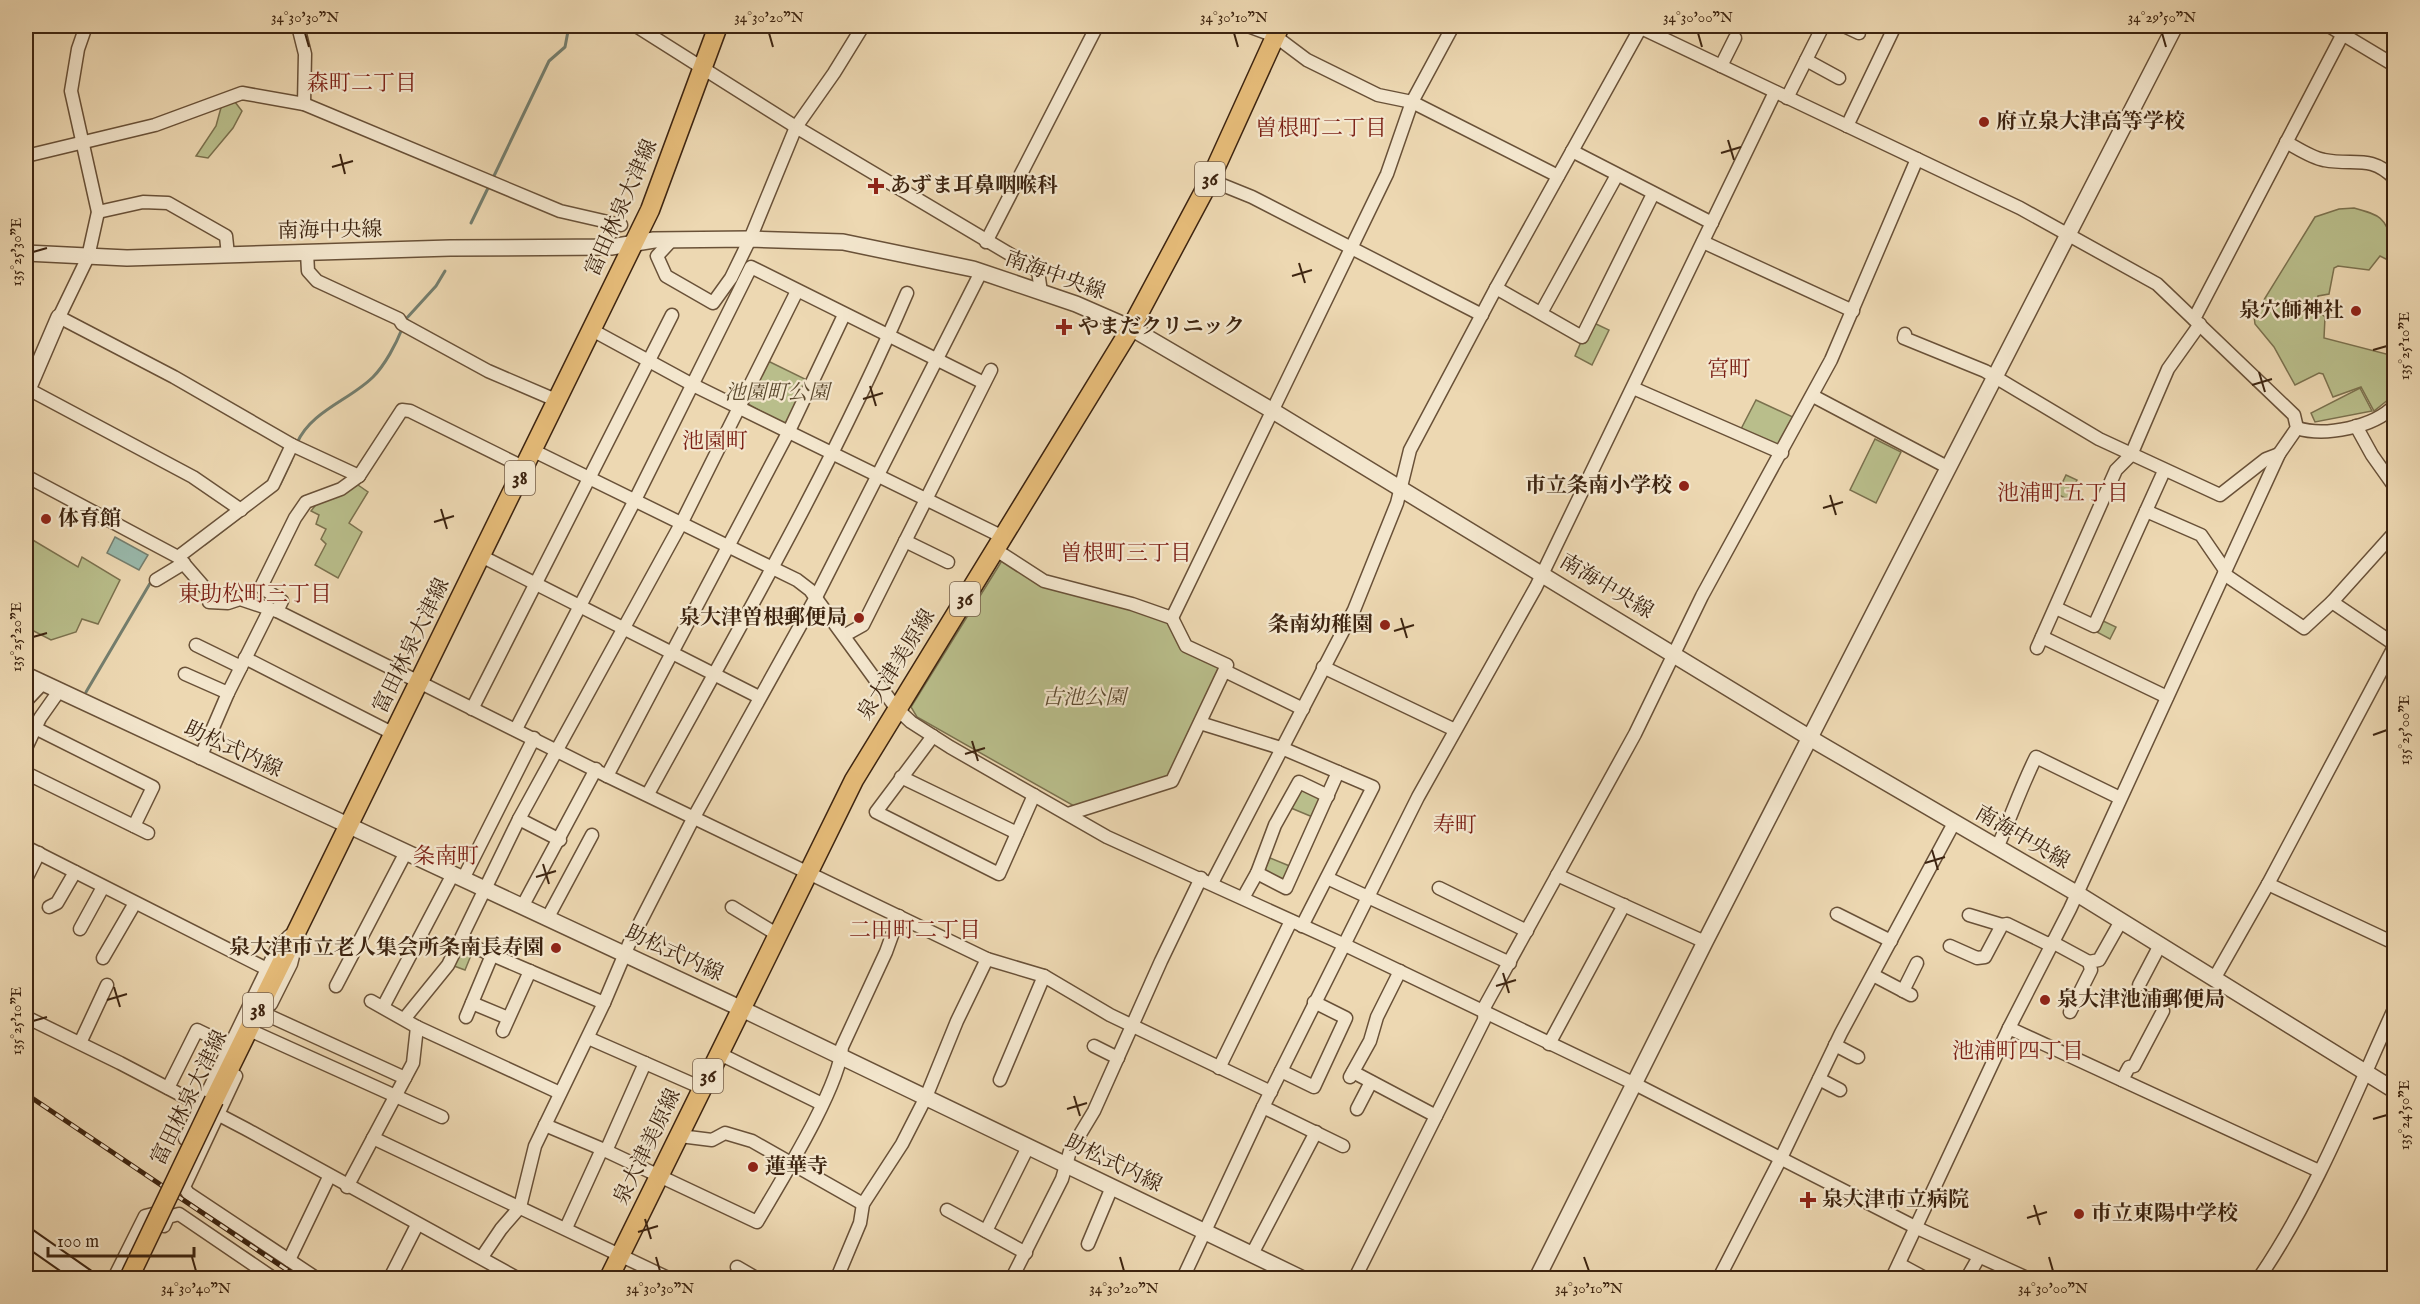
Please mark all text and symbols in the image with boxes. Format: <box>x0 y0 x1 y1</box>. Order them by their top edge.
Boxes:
text: 34°30'30"N <box>271 8 339 27</box>
text: 34°30'20"N <box>734 8 804 27</box>
text: 34°30'10"N <box>1200 8 1268 27</box>
text: 34°30'00"N <box>1663 8 1733 27</box>
text: 34°29'50"N <box>2128 8 2196 27</box>
district label: 森町二丁目 <box>307 70 417 98</box>
place label: 府立泉大津高等学校 <box>1996 109 2185 136</box>
district label: 曽根町二丁目 <box>1255 115 1387 143</box>
marker: 府立泉大津高等学校 <box>1977 115 1991 129</box>
street label: 富田林泉大津線 <box>580 135 664 281</box>
road number: 36 <box>1195 162 1225 196</box>
place label: あずま耳鼻咽喉科 <box>890 173 1058 200</box>
marker: あずま耳鼻咽喉科 <box>867 177 885 195</box>
street label: 南海中央線 <box>277 217 383 245</box>
text: 135°25'30"E <box>7 218 26 286</box>
street label: 南海中央線 <box>1001 245 1109 307</box>
place label: 泉穴師神社 <box>2239 298 2344 325</box>
marker: 泉穴師神社 <box>2349 304 2363 318</box>
text: 135°25'10"E <box>2395 312 2414 380</box>
place label: やまだクリニック <box>1078 314 1245 341</box>
marker: やまだクリニック <box>1055 318 1073 336</box>
district label: 宮町 <box>1707 356 1751 384</box>
park label: 池園町公園 <box>725 380 832 407</box>
district label: 池園町 <box>682 428 748 456</box>
road number: 38 <box>505 461 535 495</box>
place label: 市立条南小学校 <box>1525 473 1672 500</box>
marker: 市立条南小学校 <box>1677 479 1691 493</box>
district label: 池浦町五丁目 <box>1997 480 2129 508</box>
place label: 体育館 <box>58 506 121 533</box>
marker: 体育館 <box>39 512 53 526</box>
district label: 曽根町三丁目 <box>1060 540 1192 568</box>
street label: 南海中央線 <box>1554 548 1658 626</box>
street label: 富田林泉大津線 <box>368 574 456 718</box>
district label: 東助松町三丁目 <box>178 581 332 609</box>
road number: 36 <box>950 582 980 616</box>
text: 135°25'20"E <box>7 602 26 672</box>
street label: 泉大津美原線 <box>852 604 942 726</box>
place label: 泉大津曽根郵便局 <box>679 605 847 632</box>
marker: 泉大津曽根郵便局 <box>852 611 866 625</box>
place label: 条南幼稚園 <box>1268 612 1373 639</box>
marker: 条南幼稚園 <box>1378 618 1392 632</box>
park label: 古池公園 <box>1042 685 1129 712</box>
text: 135°25'00"E <box>2395 695 2414 765</box>
street label: 助松式内線 <box>180 716 286 784</box>
street label: 南海中央線 <box>1970 800 2074 876</box>
district label: 寿町 <box>1433 812 1477 840</box>
district label: 条南町 <box>413 843 479 871</box>
district label: 二田町二丁目 <box>849 917 981 945</box>
street label: 助松式内線 <box>621 920 727 988</box>
place label: 泉大津市立老人集会所条南長寿園 <box>229 935 544 962</box>
marker: 泉大津市立老人集会所条南長寿園 <box>549 941 563 955</box>
text: 135°25'10"E <box>7 987 26 1055</box>
place label: 泉大津池浦郵便局 <box>2057 987 2225 1014</box>
road number: 38 <box>243 993 273 1027</box>
marker: 泉大津池浦郵便局 <box>2038 993 2052 1007</box>
street label: 富田林泉大津線 <box>146 1026 234 1170</box>
district label: 池浦町四丁目 <box>1952 1038 2084 1066</box>
road number: 36 <box>693 1059 723 1093</box>
text: 135°24'50"E <box>2395 1080 2414 1150</box>
street label: 泉大津美原線 <box>608 1084 688 1210</box>
street label: 助松式内線 <box>1060 1129 1166 1199</box>
place label: 蓮華寺 <box>765 1154 828 1181</box>
marker: 蓮華寺 <box>746 1160 760 1174</box>
place label: 泉大津市立病院 <box>1822 1187 1969 1214</box>
marker: 泉大津市立病院 <box>1799 1191 1817 1209</box>
place label: 市立東陽中学校 <box>2091 1201 2238 1228</box>
marker: 市立東陽中学校 <box>2072 1207 2086 1221</box>
scale bar <box>48 1220 194 1258</box>
text: 100 m <box>57 1231 99 1254</box>
text: 34°30'40"N <box>161 1279 231 1298</box>
text: 34°30'30"N <box>626 1279 694 1298</box>
text: 34°30'20"N <box>1089 1279 1159 1298</box>
text: 34°30'10"N <box>1555 1279 1623 1298</box>
text: 34°30'00"N <box>2018 1279 2088 1298</box>

